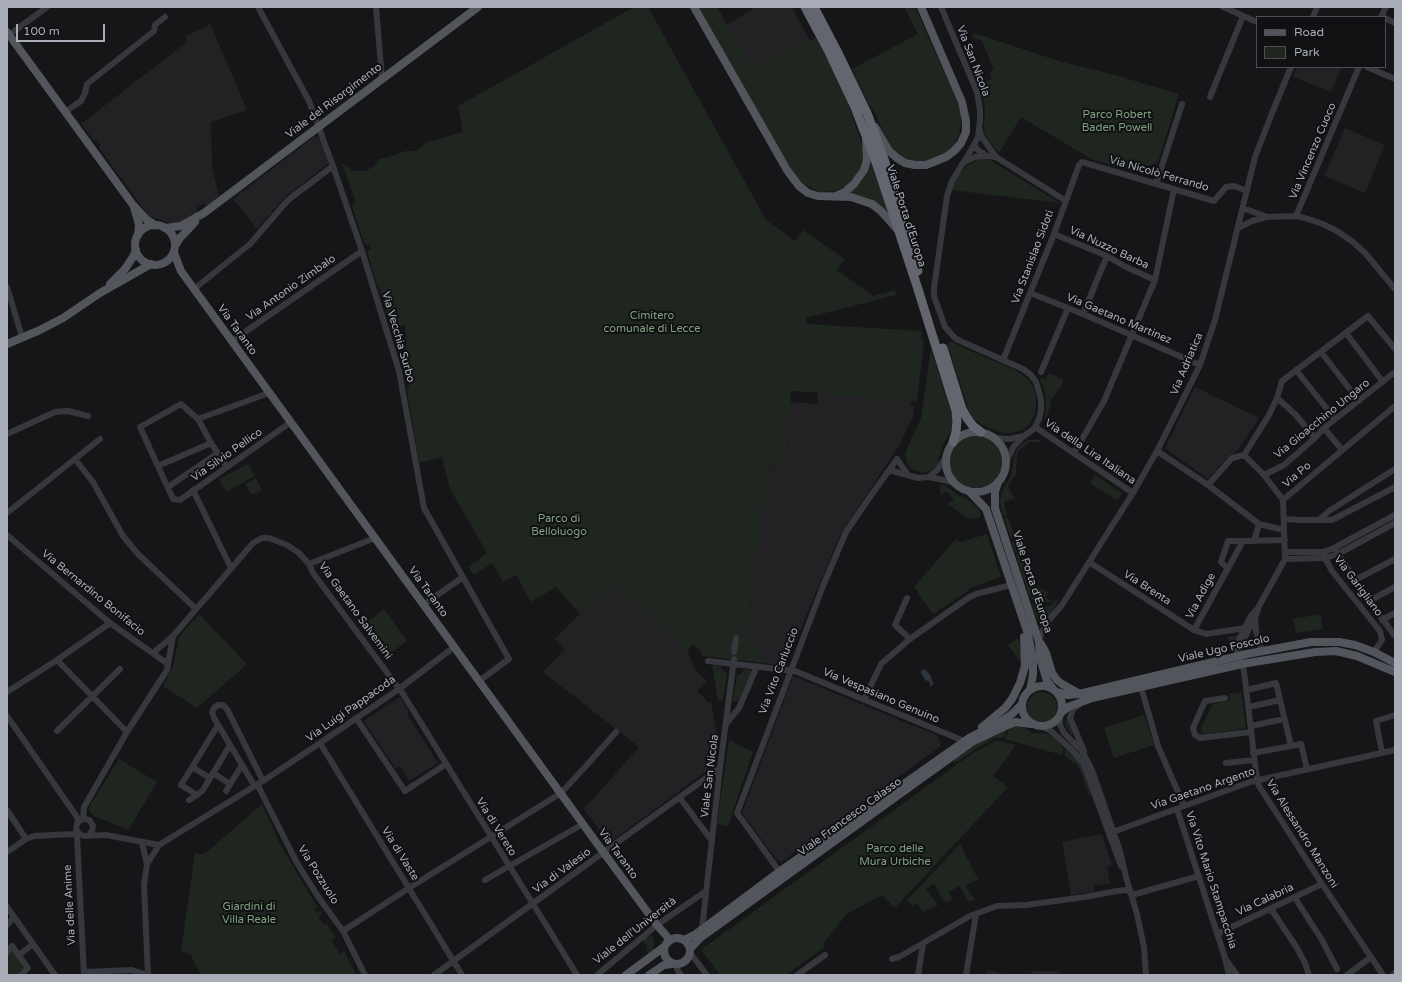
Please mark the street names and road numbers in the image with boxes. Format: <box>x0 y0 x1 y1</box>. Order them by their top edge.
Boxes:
street label: Via San Nicola <box>953 24 993 98</box>
street label: Viale del Risorgimento <box>283 61 385 141</box>
street label: Via Vincenzo Cuoco <box>1287 101 1339 201</box>
street label: Via Nicolò Ferrando <box>1108 153 1210 195</box>
street label: Viale Porta d'Europa <box>883 163 929 269</box>
street label: Via Stanislao Sidoti <box>1009 208 1057 306</box>
street label: Via Nuzzo Barba <box>1067 224 1151 272</box>
street label: Via Antonio Zimbalo <box>244 252 338 324</box>
street label: Via Vecchia Surbo <box>379 290 417 384</box>
street label: Via Gaetano Martinez <box>1064 291 1174 347</box>
street label: Via Taranto <box>214 302 260 358</box>
street label: Via Adriatica <box>1168 331 1206 397</box>
street label: Via Gioacchino Ungaro <box>1271 376 1373 462</box>
street label: Via della Lira Italiana <box>1042 417 1138 487</box>
street label: Via Silvio Pellico <box>189 426 265 484</box>
street label: Via Po <box>1280 459 1314 491</box>
street label: Viale Porta d'Europa <box>1009 529 1055 635</box>
street label: Via Bernardino Bonifacio <box>39 547 147 639</box>
street label: Via Garigliano <box>1331 553 1385 619</box>
street label: Via Gaetano Salvemini <box>315 560 395 662</box>
street label: Via Taranto <box>405 564 451 620</box>
street label: Via Brenta <box>1121 568 1173 608</box>
street label: Via Adige <box>1183 571 1219 621</box>
street label: Via Vito Carluccio <box>756 626 802 716</box>
street label: Viale Ugo Foscolo <box>1177 632 1271 666</box>
street label: Via Vespasiano Genuino <box>821 665 941 727</box>
street label: Via Luigi Pappacoda <box>304 673 398 745</box>
street label: Viale San Nicola <box>698 734 722 818</box>
street label: Via Gaetano Argento <box>1149 765 1257 813</box>
street label: Viale Francesco Calasso <box>796 775 904 859</box>
street label: Via Alessandro Manzoni <box>1263 777 1341 891</box>
street label: Via di Vereto <box>473 795 519 859</box>
street label: Via Vito Mario Stampacchia <box>1182 809 1240 951</box>
street label: Via di Vaste <box>378 825 422 883</box>
street label: Via Taranto <box>595 826 641 882</box>
street label: Via Pozzuolo <box>295 843 341 907</box>
street label: Via di Valesio <box>530 845 594 897</box>
street label: Via delle Anime <box>61 864 79 946</box>
street label: Via Calabria <box>1234 881 1296 919</box>
street label: Viale dell'Università <box>591 895 679 967</box>

